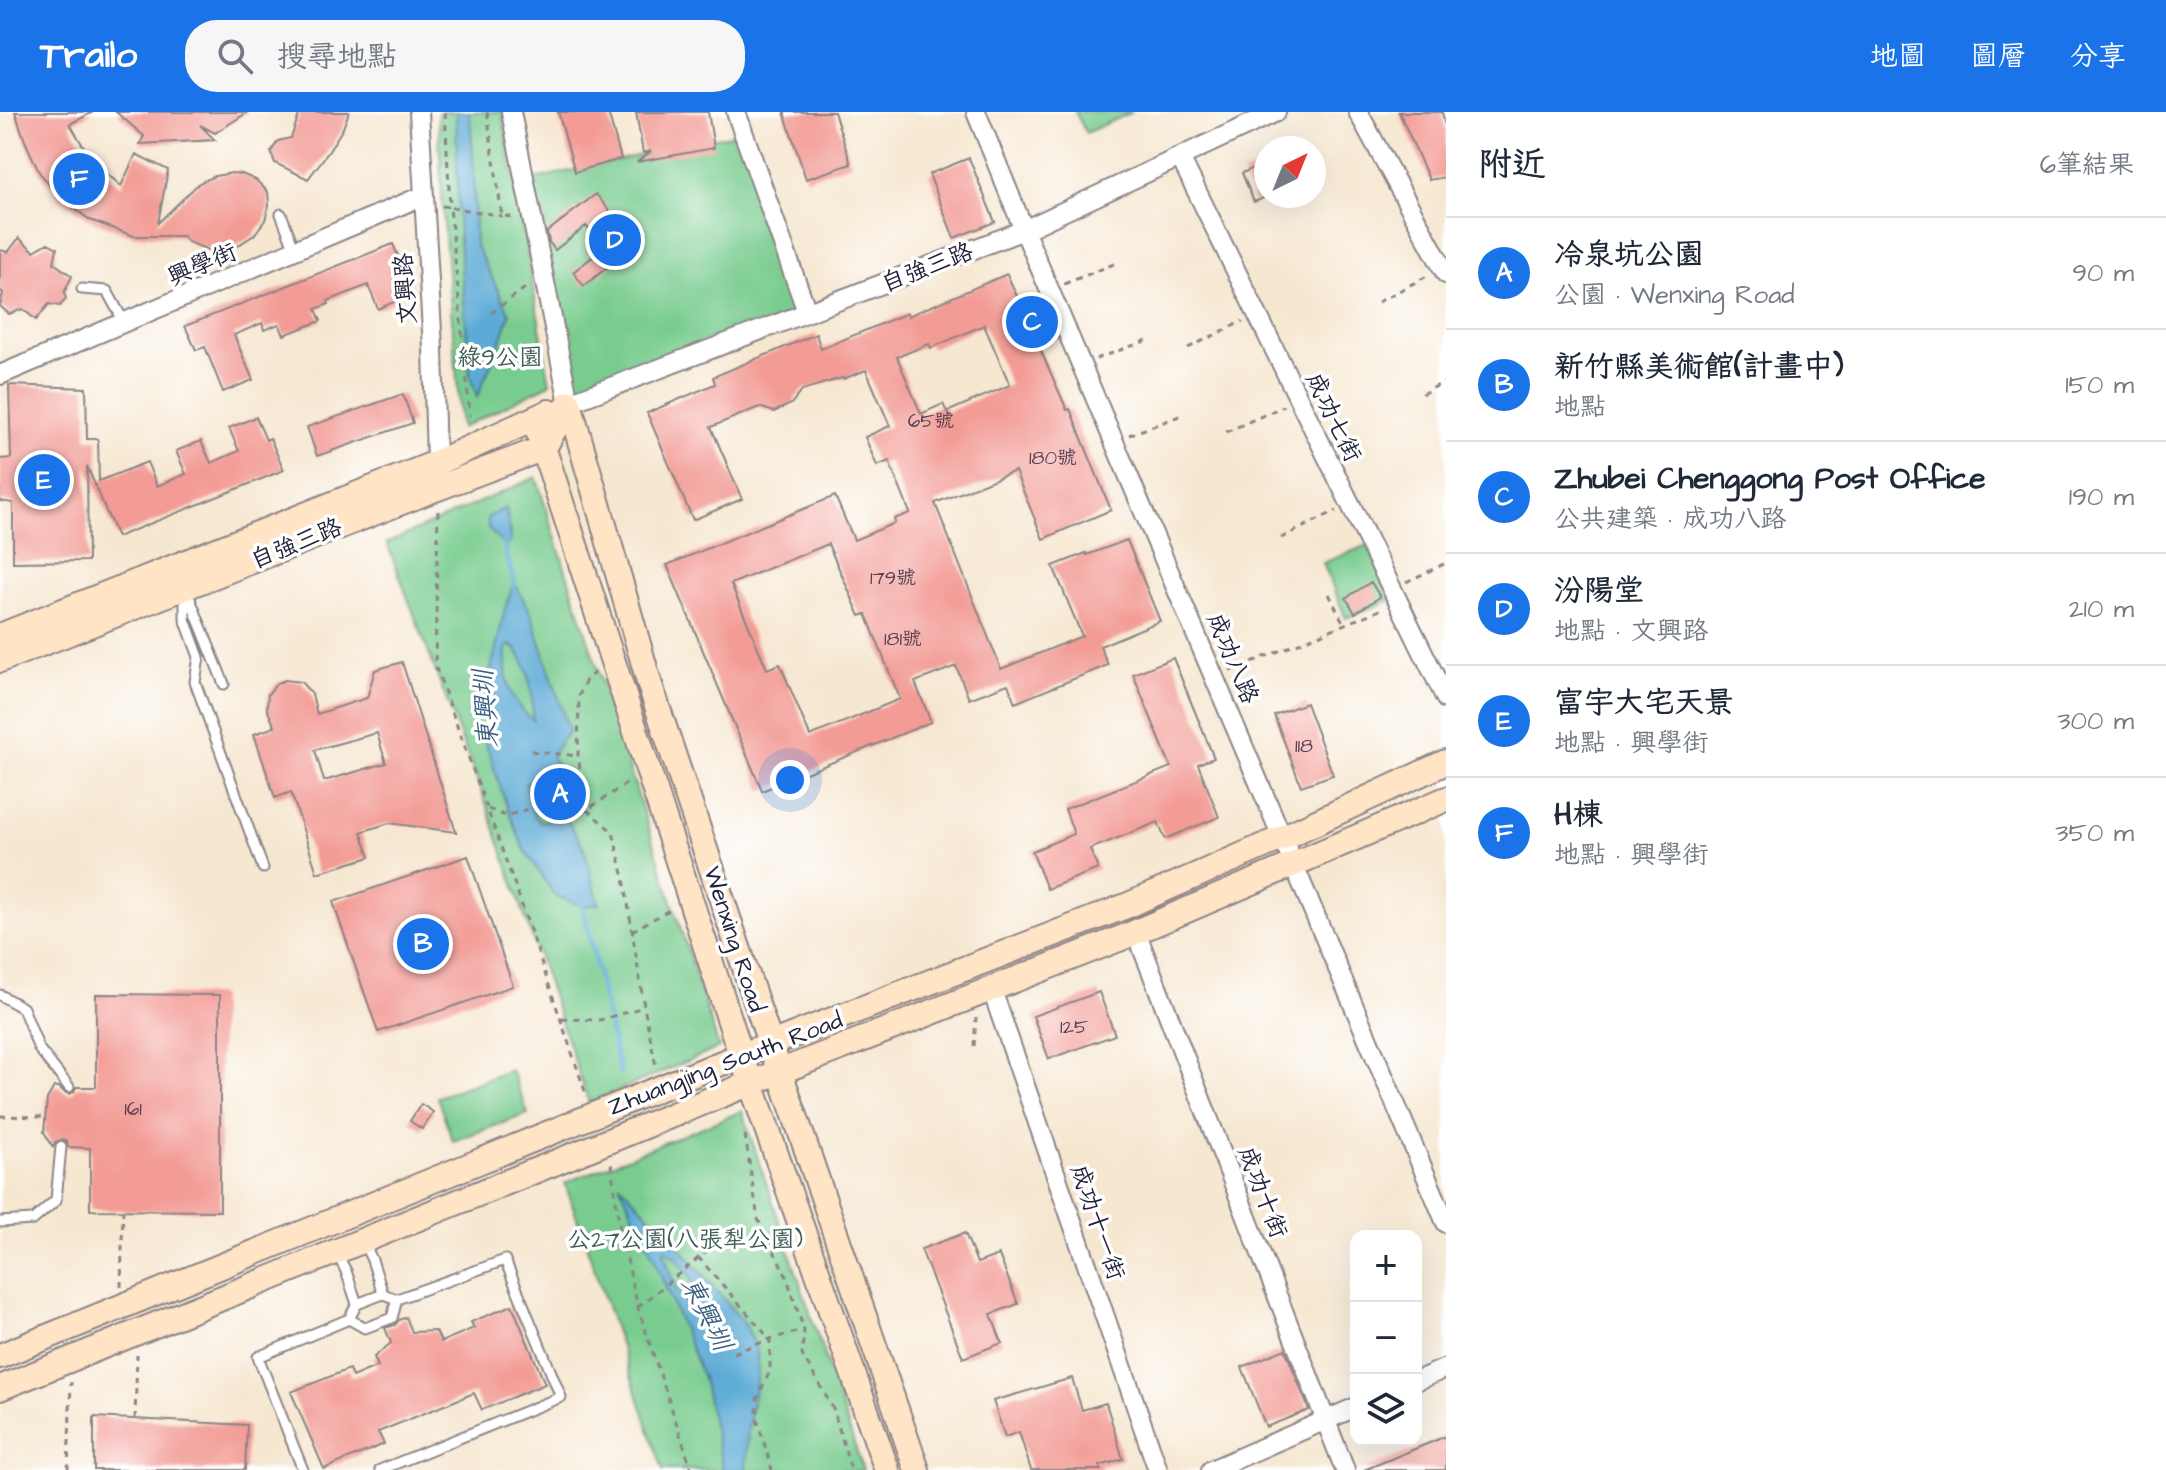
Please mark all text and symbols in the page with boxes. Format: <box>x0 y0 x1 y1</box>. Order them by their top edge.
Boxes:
search box <box>185 20 745 92</box>
text: Trailo <box>40 30 137 82</box>
icon: search <box>213 34 257 78</box>
text: 搜尋地點 <box>277 36 397 78</box>
text: 地圖 <box>1870 37 1926 76</box>
text: 圖層 <box>1970 37 2026 76</box>
text: 分享 <box>2070 37 2126 76</box>
north arrow <box>1254 136 1326 208</box>
text: 附近 <box>1478 141 1546 189</box>
text: 6筆結果 <box>2040 147 2134 183</box>
pin: F <box>53 149 105 209</box>
pin: D <box>589 210 641 270</box>
text: 冷泉坑公園 <box>1554 234 1704 276</box>
street label: 興學街 <box>163 235 242 295</box>
street label: 自強三路 <box>876 235 978 301</box>
street label: 文興路 <box>387 252 425 326</box>
text: A <box>1496 255 1512 291</box>
text: 90 m <box>2072 255 2134 291</box>
text: 公園 · Wenxing Road <box>1554 277 1795 313</box>
pin: C <box>1006 292 1058 352</box>
park label: 綠9公園 <box>457 341 543 375</box>
text: 新竹縣美術館(計畫中) <box>1554 346 1843 388</box>
street label: 成功七街 <box>1297 367 1369 468</box>
text: B <box>1495 367 1513 403</box>
text: 150 m <box>2065 367 2134 403</box>
text: 地點 <box>1554 389 1606 425</box>
house number: 65號 <box>908 407 954 435</box>
house number: 180號 <box>1029 444 1077 472</box>
pin: E <box>18 450 70 510</box>
text: Zhubei Chenggong Post Office <box>1554 458 1986 500</box>
text: C <box>1495 479 1513 515</box>
text: 190 m <box>2069 479 2134 515</box>
text: 公共建築 · 成功八路 <box>1554 501 1786 537</box>
street label: 自強三路 <box>246 510 347 578</box>
house number: 179號 <box>870 564 916 592</box>
text: 汾陽堂 <box>1554 570 1644 612</box>
text: D <box>1496 591 1512 627</box>
text: 210 m <box>2069 591 2134 627</box>
street label: 成功八路 <box>1198 608 1266 709</box>
text: 地點 · 文興路 <box>1554 613 1708 649</box>
house number: 181號 <box>884 625 922 653</box>
water label: 東興圳 <box>465 666 507 749</box>
text: 富宇大宅天景 <box>1554 682 1734 724</box>
text: E <box>1496 703 1512 739</box>
text: 300 m <box>2057 703 2134 739</box>
text: 地點 · 興學街 <box>1554 725 1708 761</box>
house number: 118 <box>1295 732 1313 760</box>
your location <box>770 760 810 800</box>
pin: A <box>534 764 586 824</box>
text: H棟 <box>1554 794 1602 836</box>
text: F <box>1495 815 1513 851</box>
text: 350 m <box>2055 815 2134 851</box>
text: 地點 · 興學街 <box>1554 837 1708 873</box>
street label: Wenxing Road <box>694 862 774 1017</box>
pin: B <box>397 914 449 974</box>
street label: Zhuangjing South Road <box>603 1003 848 1125</box>
house number: 125 <box>1060 1013 1088 1041</box>
house number: 161 <box>124 1095 142 1123</box>
street label: 成功十街 <box>1229 1141 1295 1243</box>
street label: 成功十一街 <box>1061 1160 1133 1285</box>
park label: 公27公園(八張犁公園) <box>567 1223 803 1257</box>
map controls <box>1350 1230 1422 1446</box>
button: + <box>1350 1230 1422 1302</box>
water label: 東興圳 <box>672 1271 741 1359</box>
button: − <box>1350 1302 1422 1374</box>
button: layers <box>1350 1374 1422 1446</box>

